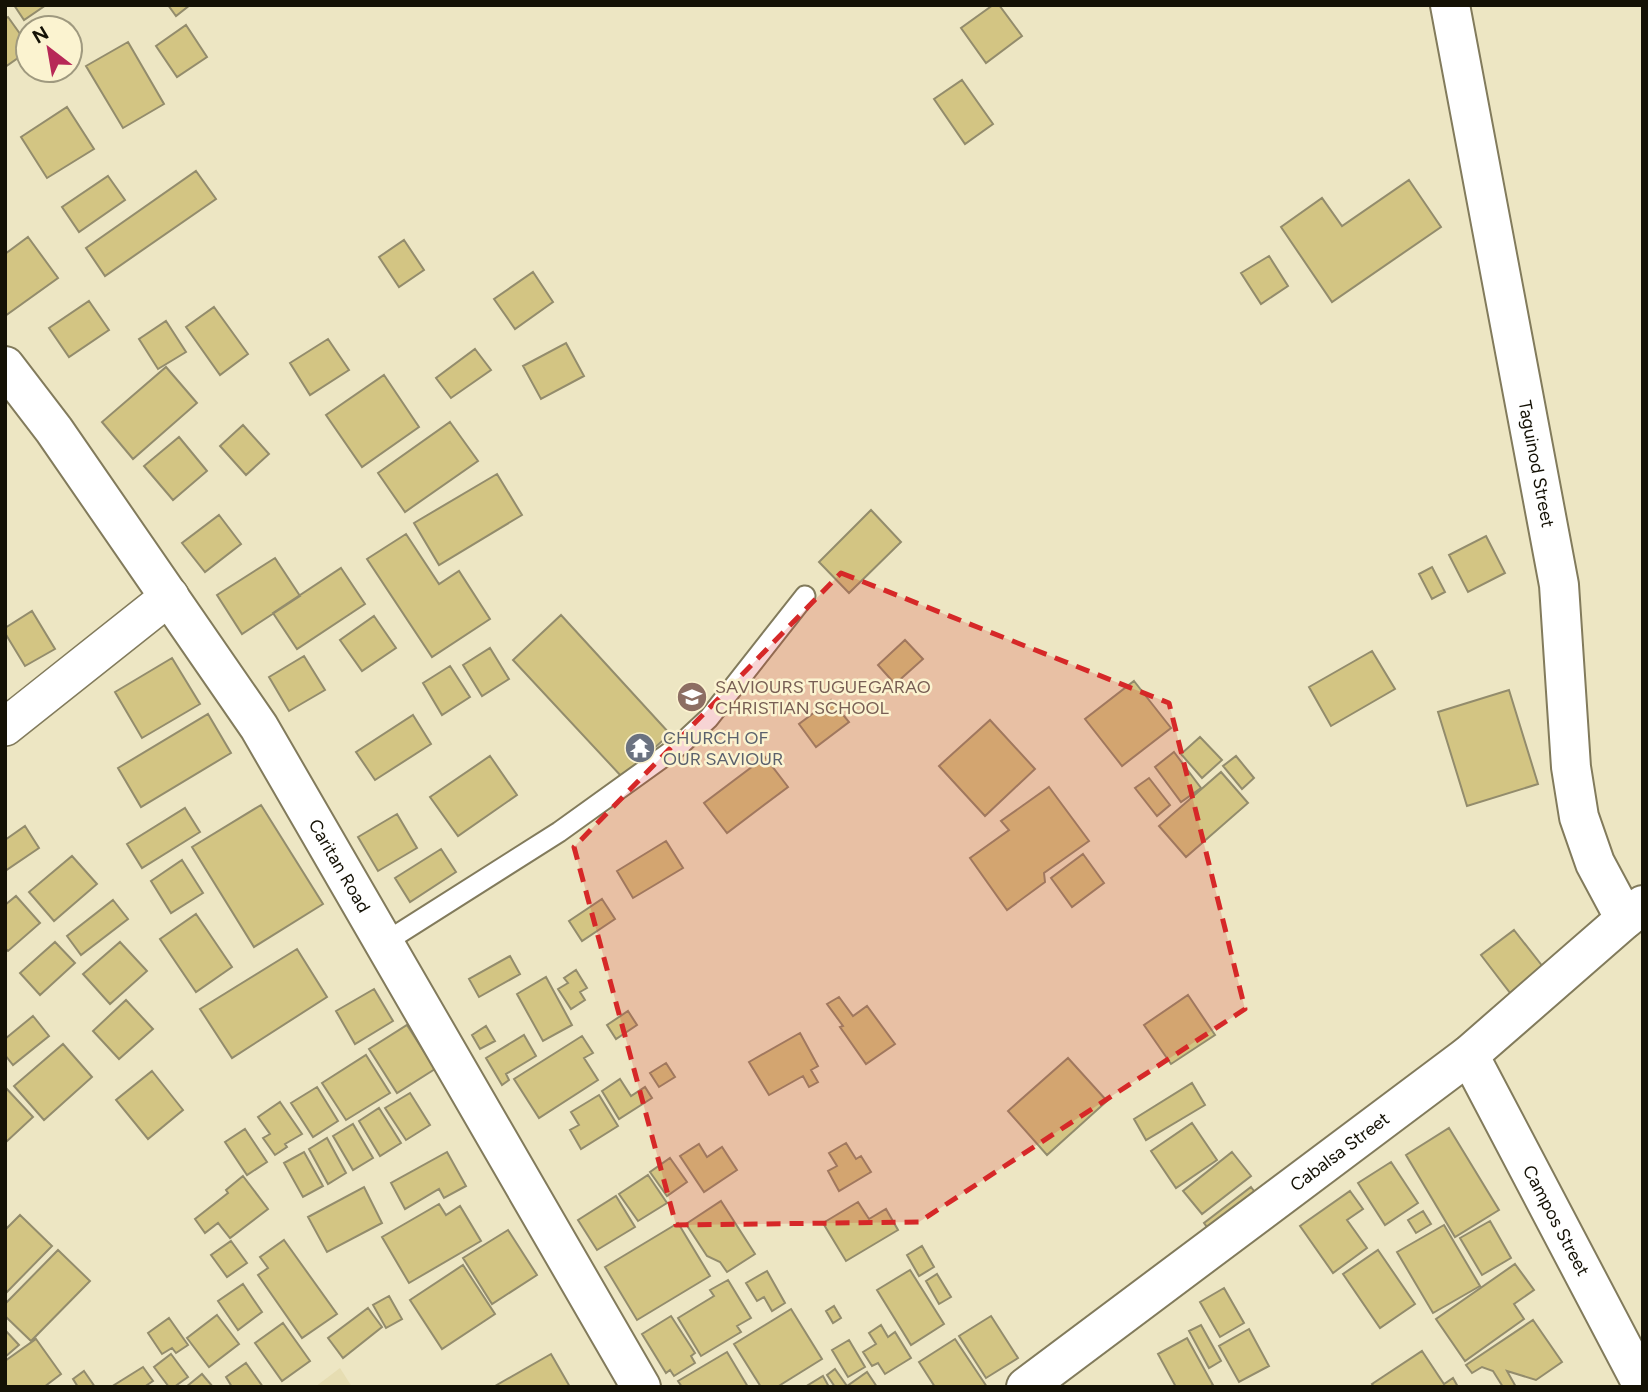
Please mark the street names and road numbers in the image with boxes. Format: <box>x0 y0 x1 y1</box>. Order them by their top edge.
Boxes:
street label: Taguinod Street <box>1514 399 1559 529</box>
street label: Caritan Road <box>304 815 375 917</box>
street label: Cabalsa Street <box>1286 1108 1394 1196</box>
street label: Campos Street <box>1518 1161 1594 1280</box>

